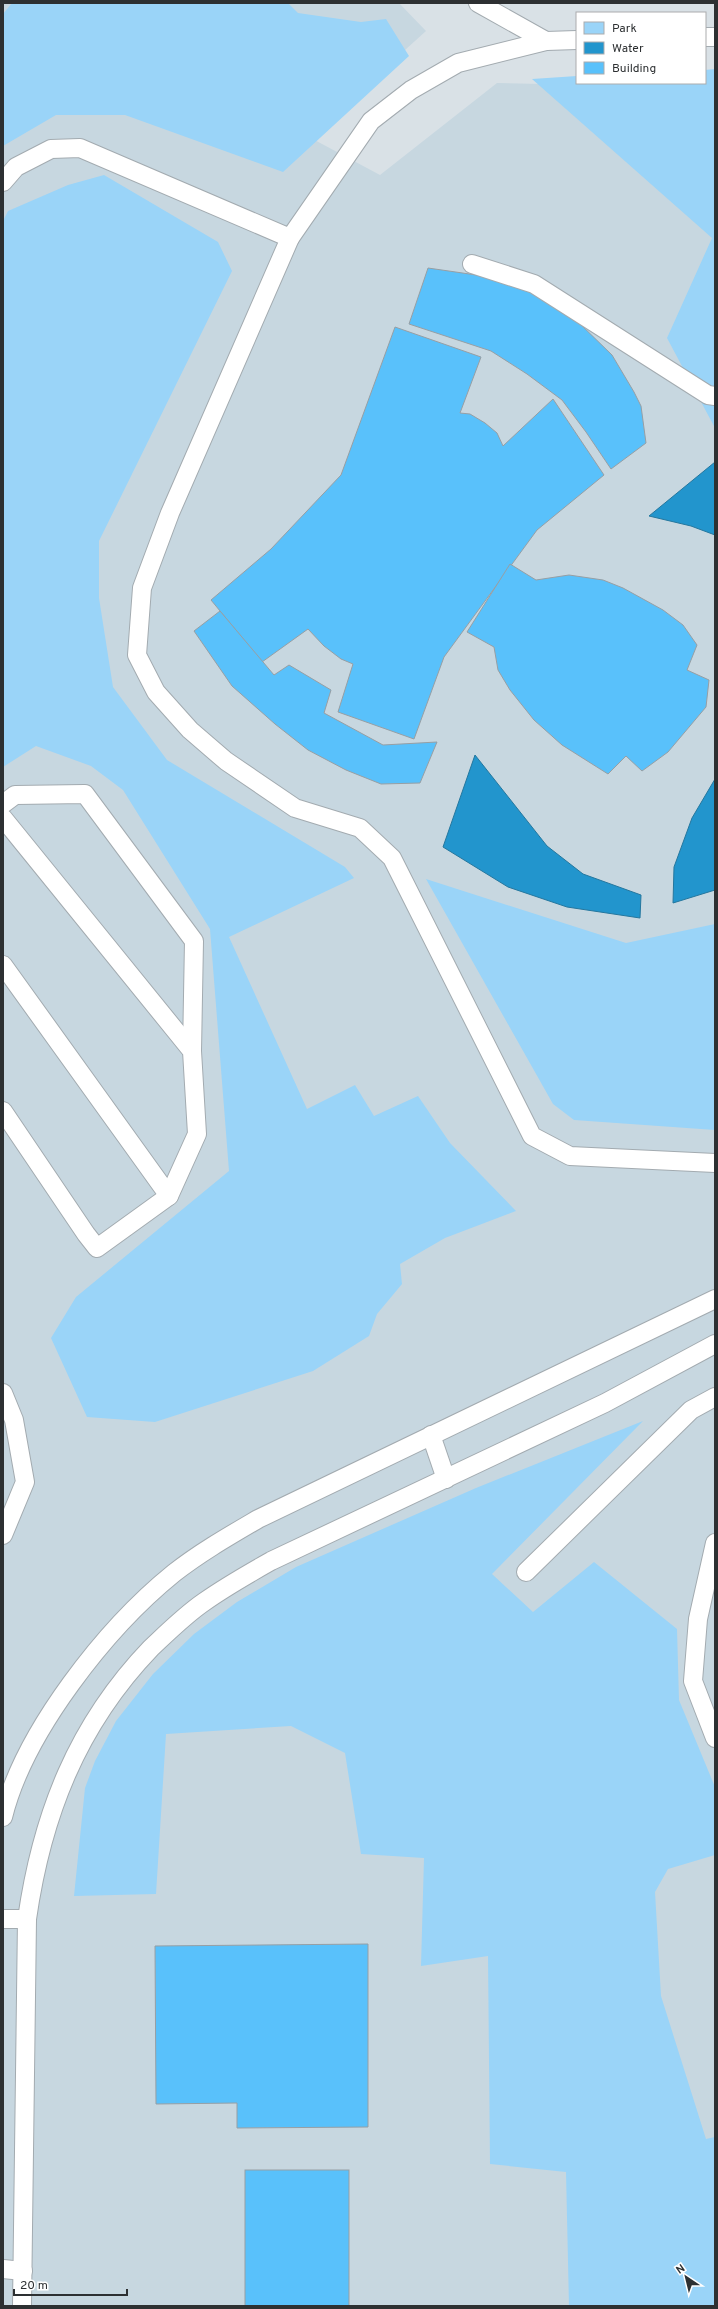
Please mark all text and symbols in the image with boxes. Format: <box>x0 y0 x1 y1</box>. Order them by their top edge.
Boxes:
legend <box>576 12 706 84</box>
text: Park <box>612 21 637 37</box>
text: Water <box>612 41 644 57</box>
text: Building <box>612 61 656 77</box>
north arrow <box>666 2257 706 2297</box>
text: N <box>674 2262 688 2278</box>
scale bar <box>14 2271 127 2297</box>
text: 20 m <box>20 2278 48 2294</box>

